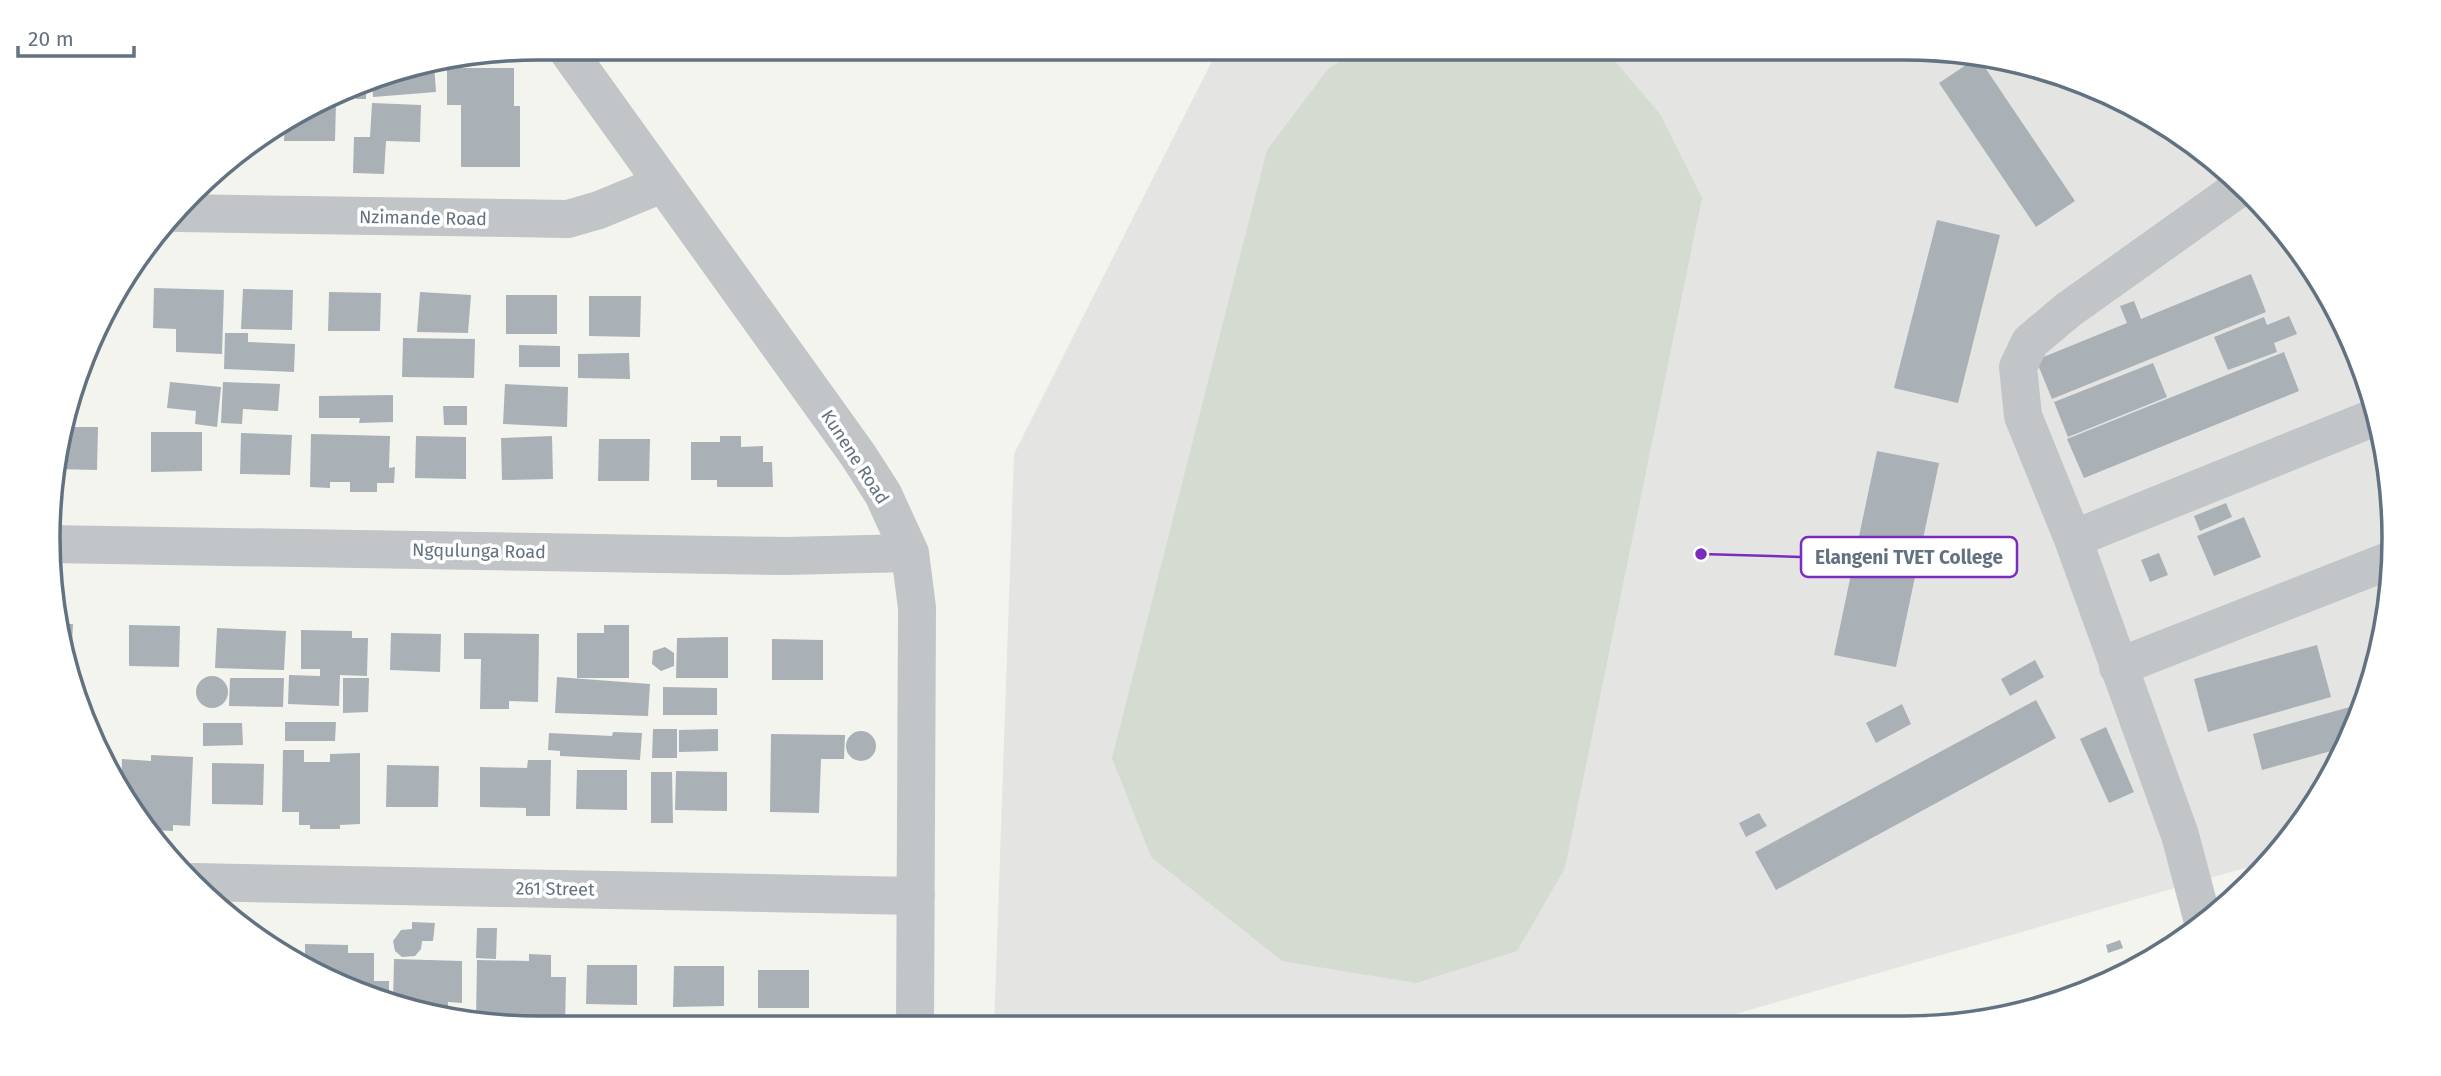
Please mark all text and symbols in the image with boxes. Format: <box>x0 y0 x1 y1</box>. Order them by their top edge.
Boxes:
scale bar <box>18 14 133 58</box>
text: 20 m <box>28 26 74 52</box>
street label: Nzimande Road <box>359 206 487 230</box>
street label: Kunene Road <box>816 406 894 508</box>
callout: Elangeni TVET College <box>1801 537 2017 577</box>
street label: Ngqulunga Road <box>412 539 546 563</box>
text: Elangeni TVET College <box>1815 546 2003 569</box>
street label: 261 Street <box>515 877 595 901</box>

